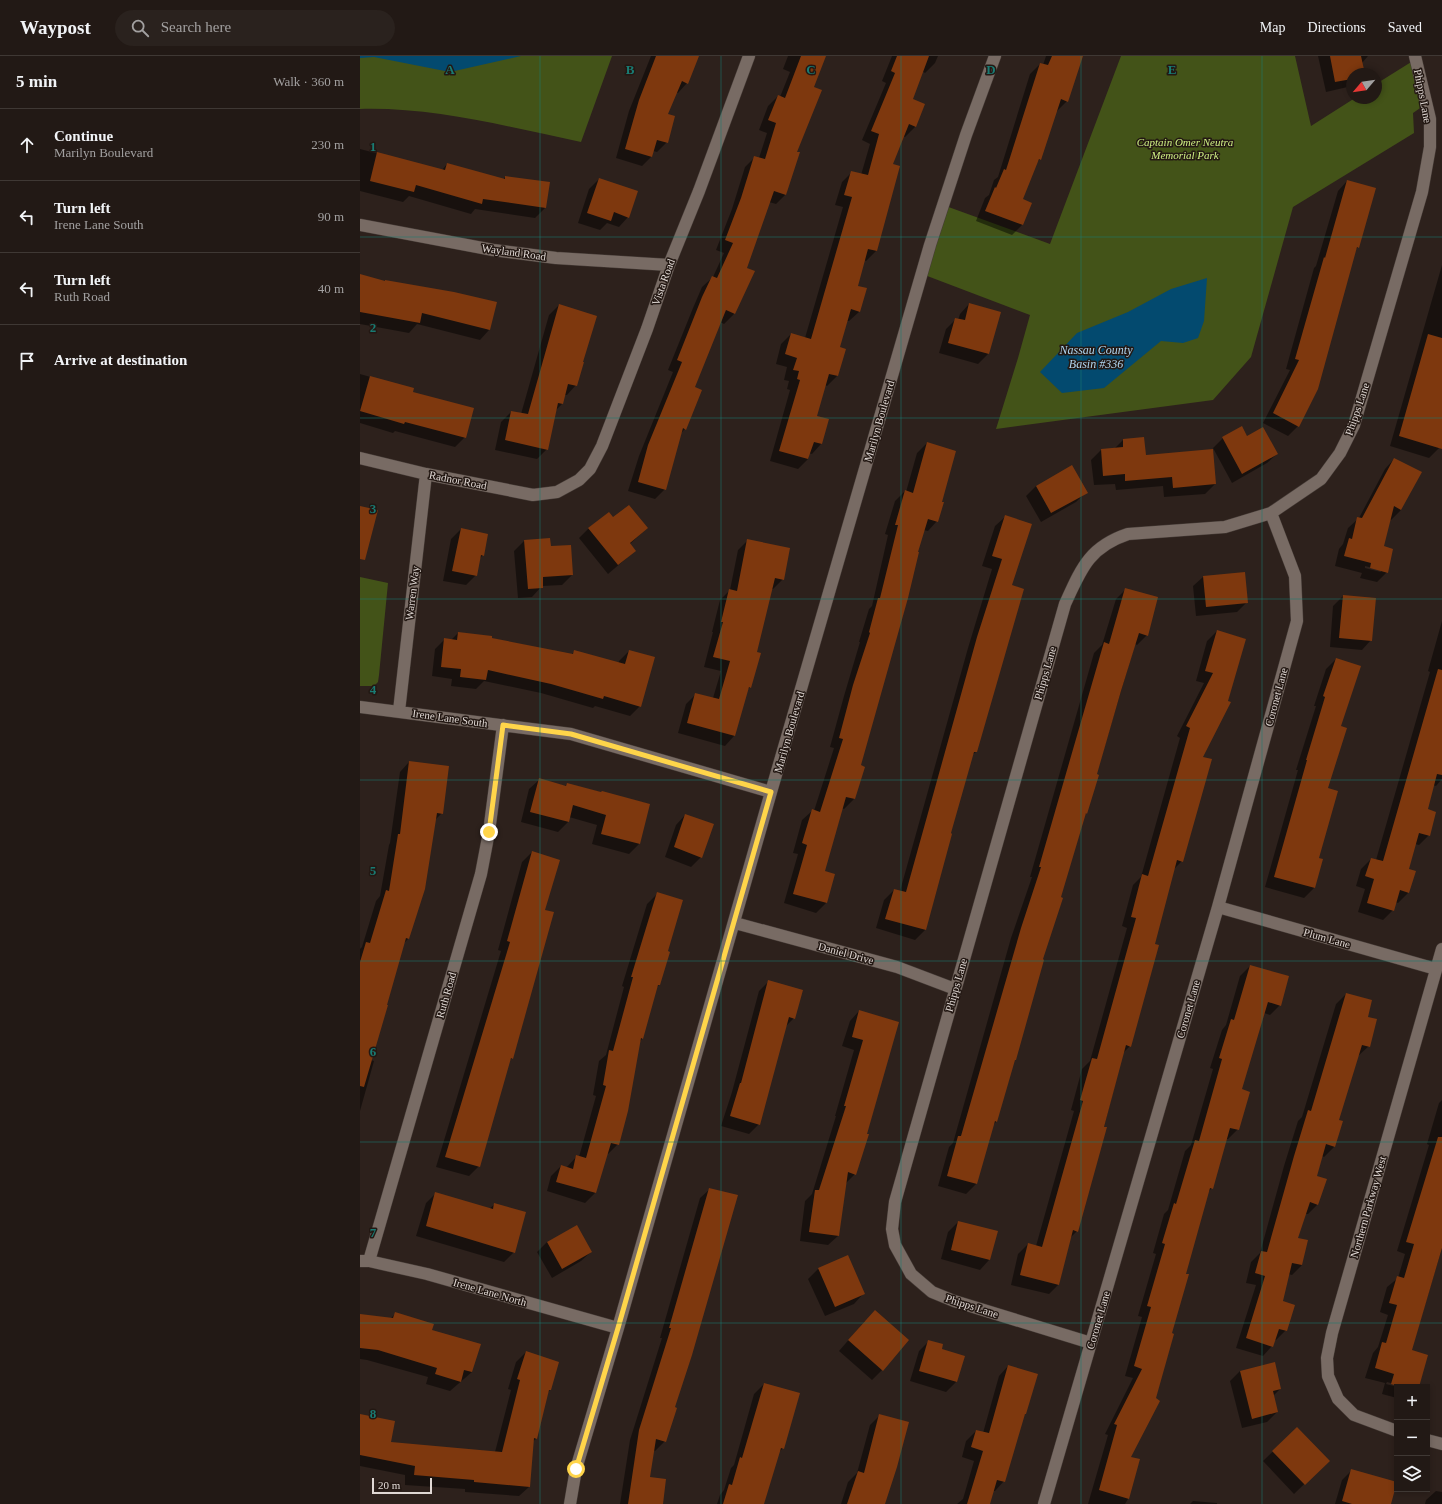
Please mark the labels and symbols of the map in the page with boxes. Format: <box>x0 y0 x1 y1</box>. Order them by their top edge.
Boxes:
text: A <box>445 62 455 77</box>
text: B <box>626 62 635 77</box>
text: C <box>806 62 816 77</box>
text: D <box>986 62 996 77</box>
text: E <box>1168 62 1176 77</box>
north arrow <box>1346 68 1382 104</box>
street label: Phipps Lane <box>1412 68 1434 124</box>
park label: Captain Omer Neutra Memorial Park <box>1137 136 1234 161</box>
text: 1 <box>370 139 376 154</box>
street label: Wayland Road <box>481 242 547 263</box>
street label: Vista Road <box>649 257 677 307</box>
text: 2 <box>370 320 376 335</box>
water label: Nassau County Basin #336 <box>1058 343 1133 371</box>
street label: Marilyn Boulevard <box>862 378 896 463</box>
street label: Phipps Lane <box>1342 381 1372 437</box>
street label: Radnor Road <box>428 469 488 492</box>
text: 3 <box>370 501 377 516</box>
street label: Warren Way <box>403 565 421 621</box>
street label: Phipps Lane <box>1032 645 1058 701</box>
street label: Coronet Lane <box>1262 666 1290 728</box>
text: 4 <box>370 682 377 697</box>
street label: Marilyn Boulevard <box>772 689 806 774</box>
street label: Irene Lane South <box>412 707 489 729</box>
route end <box>480 823 498 841</box>
text: 5 <box>370 863 377 878</box>
street label: Plum Lane <box>1302 926 1352 950</box>
street label: Daniel Drive <box>817 940 875 966</box>
street label: Phipps Lane <box>943 957 969 1013</box>
street label: Ruth Road <box>434 970 458 1019</box>
street label: Coronet Lane <box>1174 978 1202 1040</box>
text: 6 <box>370 1044 377 1059</box>
street label: Northern Parkway West <box>1348 1155 1388 1259</box>
text: 7 <box>370 1225 377 1240</box>
street label: Irene Lane North <box>452 1276 529 1308</box>
street label: Coronet Lane <box>1084 1289 1112 1351</box>
street label: Phipps Lane <box>944 1292 1000 1320</box>
text: 8 <box>370 1406 377 1421</box>
route start <box>567 1460 585 1478</box>
scale bar <box>372 1476 432 1495</box>

